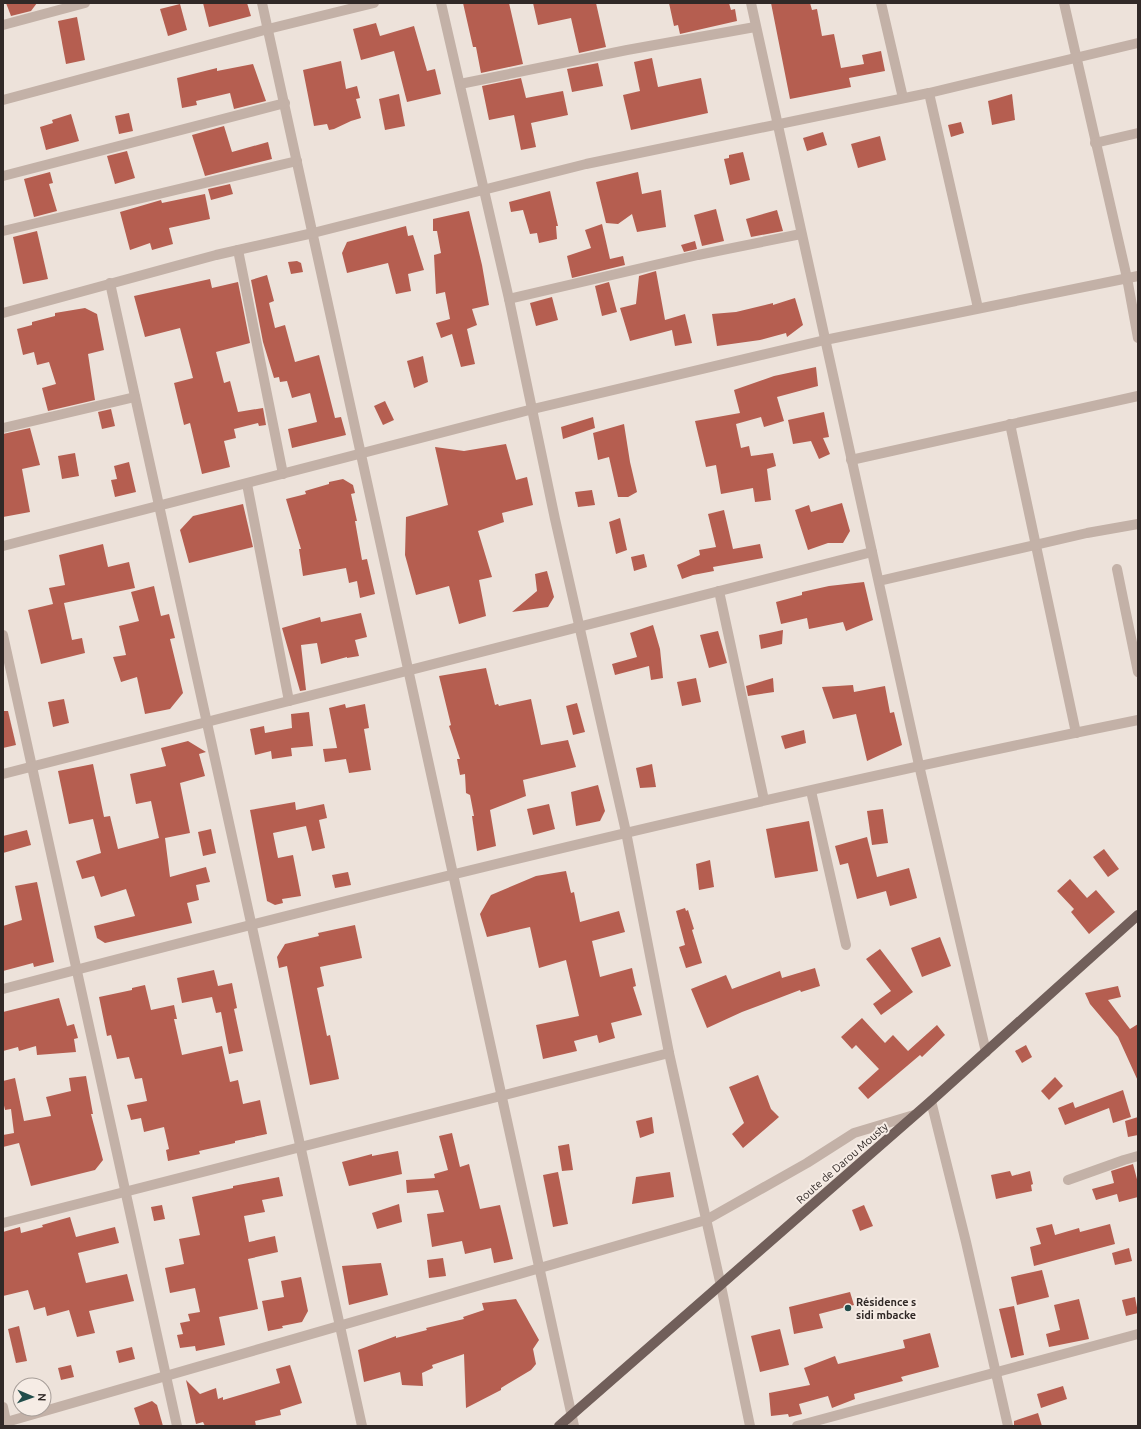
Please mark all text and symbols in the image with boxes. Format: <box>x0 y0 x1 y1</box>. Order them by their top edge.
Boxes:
street label: Route de Darou Mousty <box>794 1120 891 1206</box>
place label: Résidence s sidi mbacke <box>856 1296 916 1321</box>
marker: Résidence s sidi mbacke <box>843 1303 853 1313</box>
north arrow <box>12 1377 52 1417</box>
text: N <box>36 1393 48 1402</box>

